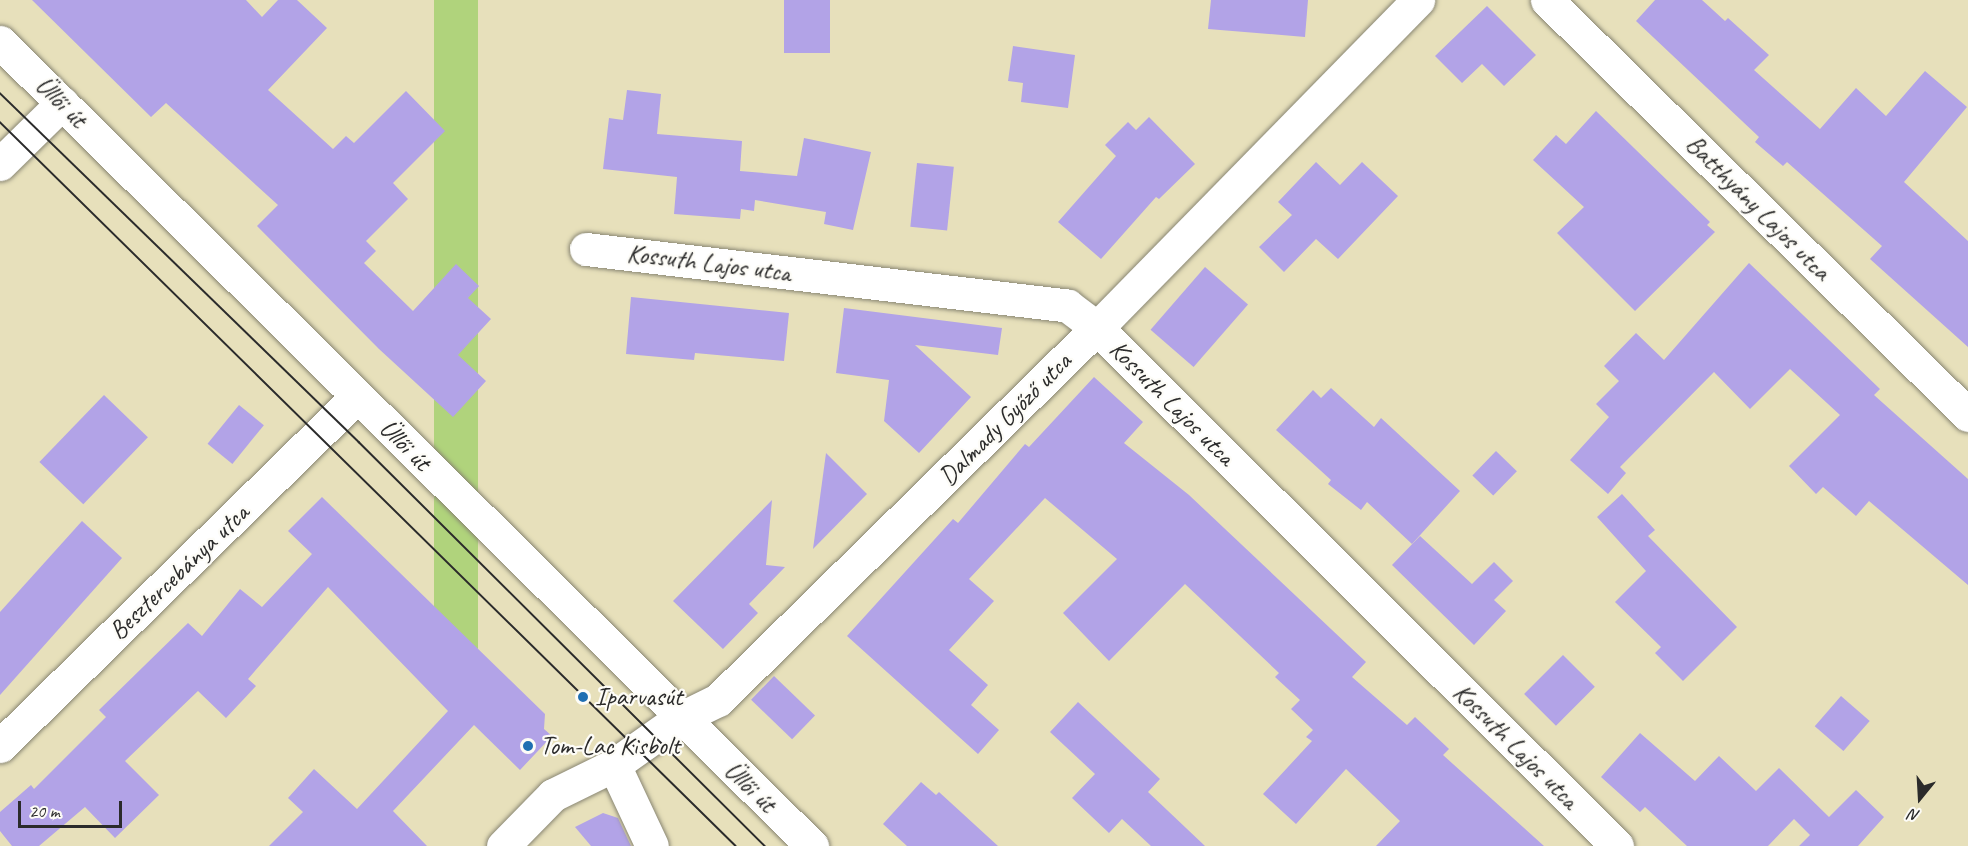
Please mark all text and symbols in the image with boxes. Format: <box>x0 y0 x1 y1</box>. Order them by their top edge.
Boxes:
street label: Üllői út <box>29 70 93 134</box>
street label: Batthyány Lajos utca <box>1679 129 1837 287</box>
street label: Kossuth Lajos utca <box>625 237 793 289</box>
street label: Kossuth Lajos utca <box>1103 334 1241 472</box>
street label: Dalmady Győző utca <box>932 346 1078 492</box>
street label: Üllői út <box>373 413 437 477</box>
street label: Besztercebánya utca <box>103 498 255 646</box>
street label: Kossuth Lajos utca <box>1447 677 1585 815</box>
place label: Iparvasút <box>595 681 682 713</box>
marker: Iparvasút <box>576 690 590 704</box>
place label: Tom-Lac Kisbolt <box>540 730 680 762</box>
marker: Tom-Lac Kisbolt <box>521 739 535 753</box>
street label: Üllői út <box>718 755 782 819</box>
north arrow <box>1890 768 1950 828</box>
scale bar <box>21 789 124 827</box>
text: 20 m <box>29 800 60 822</box>
text: N <box>1907 804 1922 826</box>

